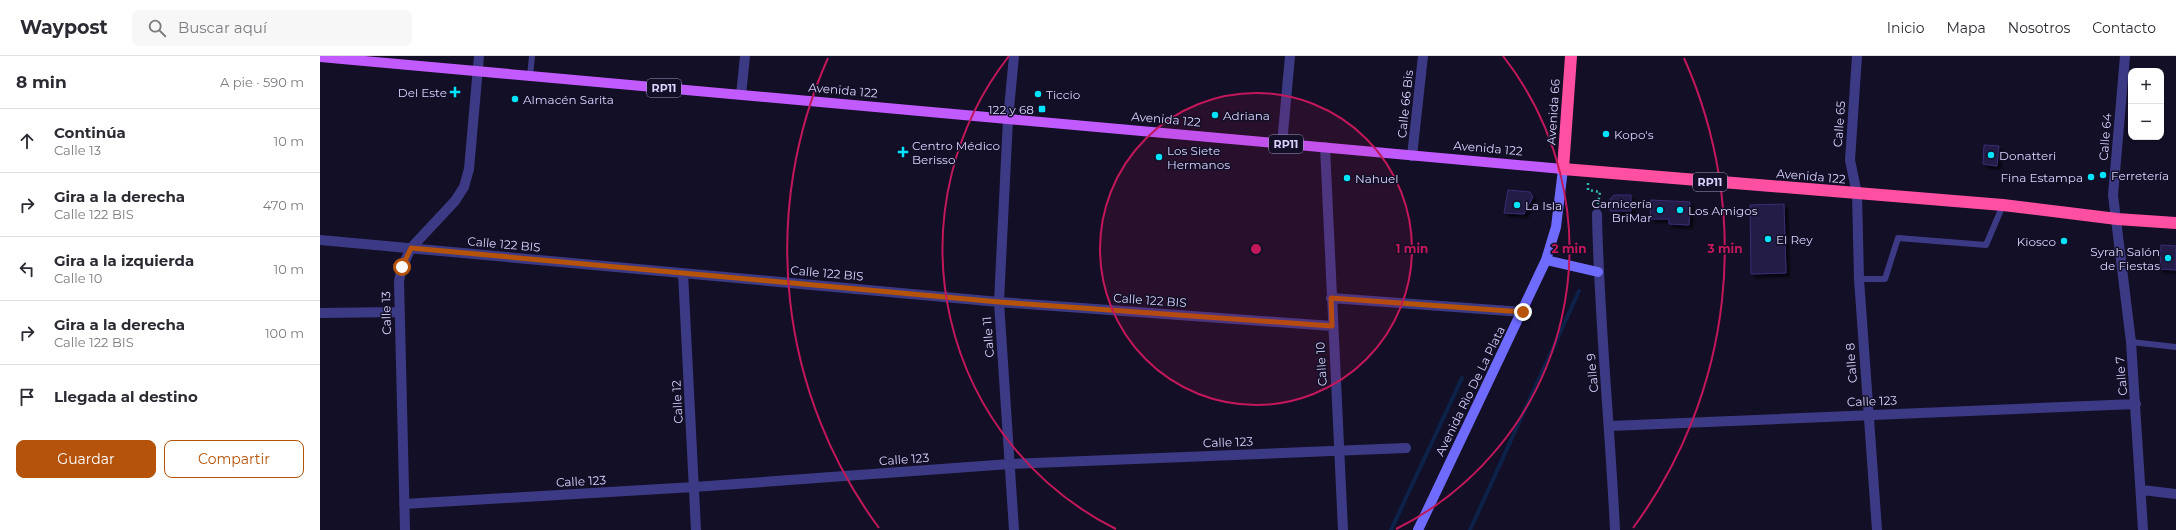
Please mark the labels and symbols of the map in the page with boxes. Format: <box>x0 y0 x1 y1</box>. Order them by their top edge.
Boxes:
street label: Calle 66 Bis <box>1394 69 1416 139</box>
street label: Avenida 66 <box>1543 78 1563 146</box>
road number: RP11 <box>647 79 681 97</box>
street label: Avenida 122 <box>808 79 878 101</box>
place label: Del Este <box>398 85 447 100</box>
marker: Del Este <box>450 87 460 97</box>
place label: Ticcio <box>1046 87 1080 102</box>
marker: Ticcio <box>1033 89 1043 99</box>
place label: Almacén Sarita <box>523 92 614 107</box>
marker: Almacén Sarita <box>510 94 520 104</box>
street label: Calle 65 <box>1830 100 1848 148</box>
place label: 122 y 68 <box>988 102 1034 117</box>
marker: 122 y 68 <box>1037 104 1047 114</box>
street label: Avenida 122 <box>1131 108 1201 130</box>
place label: Adriana <box>1223 108 1270 123</box>
marker: Adriana <box>1210 110 1220 120</box>
street label: Calle 64 <box>2095 113 2115 161</box>
place label: Kopo's <box>1614 127 1654 142</box>
marker: Kopo's <box>1601 129 1611 139</box>
road number: RP11 <box>1269 135 1303 153</box>
street label: Avenida 122 <box>1453 137 1523 159</box>
place label: Centro Médico Berisso <box>912 138 1000 167</box>
place label: Los Siete Hermanos <box>1167 143 1230 172</box>
marker: Centro Médico Berisso <box>897 146 909 158</box>
place label: Donatteri <box>1999 148 2056 163</box>
marker: Donatteri <box>1986 150 1996 160</box>
marker: Los Siete Hermanos <box>1154 152 1164 162</box>
street label: Avenida 122 <box>1776 165 1846 187</box>
place label: Ferretería <box>2111 168 2169 183</box>
place label: Fina Estampa <box>2000 170 2083 185</box>
marker: Ferretería <box>2098 170 2108 180</box>
place label: Nahuel <box>1355 171 1399 186</box>
marker: Fina Estampa <box>2086 172 2096 182</box>
marker: Nahuel <box>1342 173 1352 183</box>
road number: RP11 <box>1693 173 1727 191</box>
place label: Carnicería BriMar <box>1592 196 1652 225</box>
place label: La Isla <box>1525 198 1562 213</box>
marker: La Isla <box>1512 200 1522 210</box>
place label: Los Amigos <box>1688 203 1758 218</box>
marker: Carnicería BriMar <box>1655 205 1665 215</box>
marker: Los Amigos <box>1675 205 1685 215</box>
place label: El Rey <box>1776 232 1813 247</box>
street label: Calle 122 BIS <box>467 233 541 255</box>
marker: El Rey <box>1763 234 1773 244</box>
place label: Kiosco <box>2017 234 2056 249</box>
marker: Kiosco <box>2059 236 2069 246</box>
text: 1 min <box>1396 241 1428 256</box>
text: 2 min <box>1552 241 1586 256</box>
text: 3 min <box>1707 241 1743 256</box>
centre of rings <box>1249 242 1263 256</box>
place label: Syrah Salón de Fiestas <box>2090 244 2160 273</box>
marker: Syrah Salón de Fiestas <box>2163 253 2173 263</box>
route start <box>393 258 411 276</box>
street label: Calle 122 BIS <box>790 262 864 284</box>
street label: Calle 122 BIS <box>1113 290 1187 310</box>
street label: Calle 13 <box>378 291 394 335</box>
route end <box>1514 303 1532 321</box>
street label: Calle 11 <box>979 316 997 358</box>
street label: Avenida Rìo De La Plata <box>1432 324 1508 458</box>
street label: Calle 10 <box>1312 341 1330 387</box>
street label: Calle 8 <box>1842 342 1860 383</box>
street label: Calle 9 <box>1583 353 1601 393</box>
street label: Calle 7 <box>2112 356 2130 396</box>
street label: Calle 12 <box>668 380 686 424</box>
street label: Calle 123 <box>1847 393 1898 409</box>
street label: Calle 123 <box>1203 434 1254 450</box>
street label: Calle 123 <box>878 450 930 468</box>
street label: Calle 123 <box>556 472 607 490</box>

